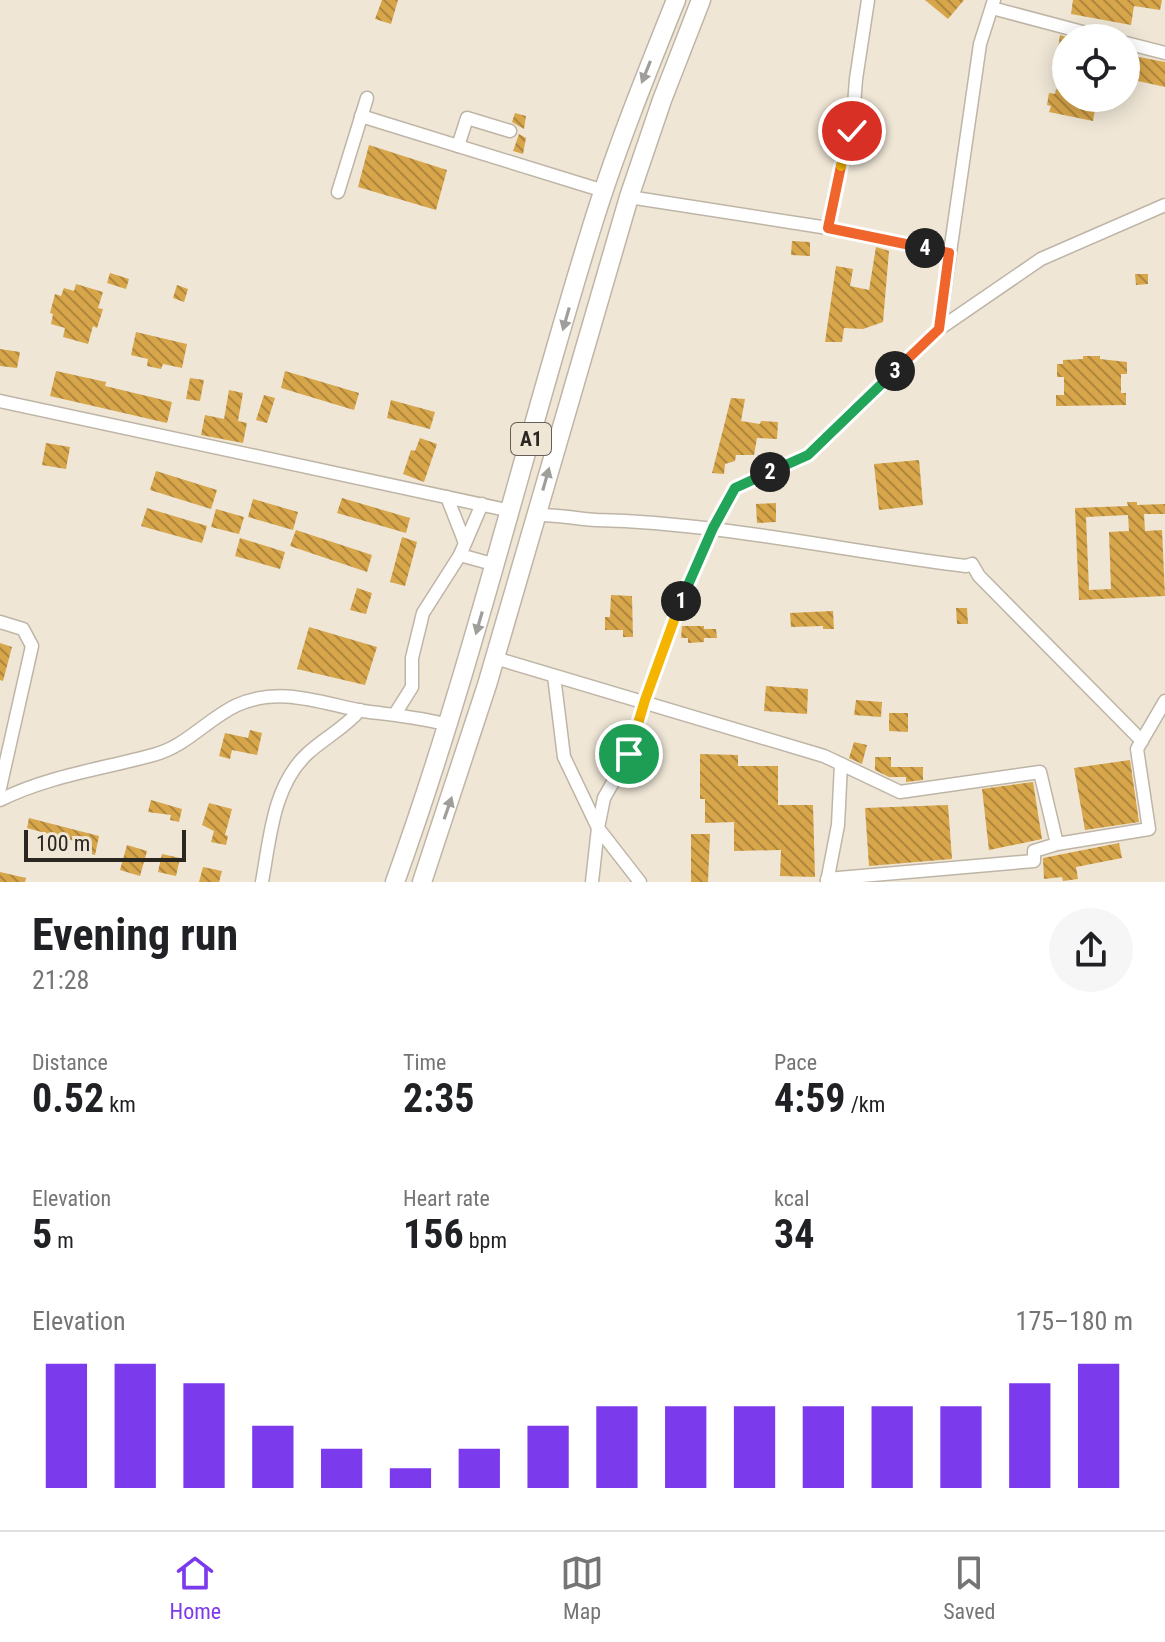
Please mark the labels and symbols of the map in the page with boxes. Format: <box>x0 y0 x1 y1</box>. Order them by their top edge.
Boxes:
one-way arrow <box>640 60 653 84</box>
pin <box>818 97 886 165</box>
pin: 4 <box>905 228 945 268</box>
one-way arrow <box>559 308 572 332</box>
pin: 3 <box>875 351 915 391</box>
road number: A1 <box>511 423 551 455</box>
pin: 2 <box>750 452 790 492</box>
one-way arrow <box>540 466 553 490</box>
pin: 1 <box>661 581 701 621</box>
one-way arrow <box>472 611 485 635</box>
pin <box>595 720 663 788</box>
one-way arrow <box>442 796 454 820</box>
scale bar <box>24 826 186 862</box>

